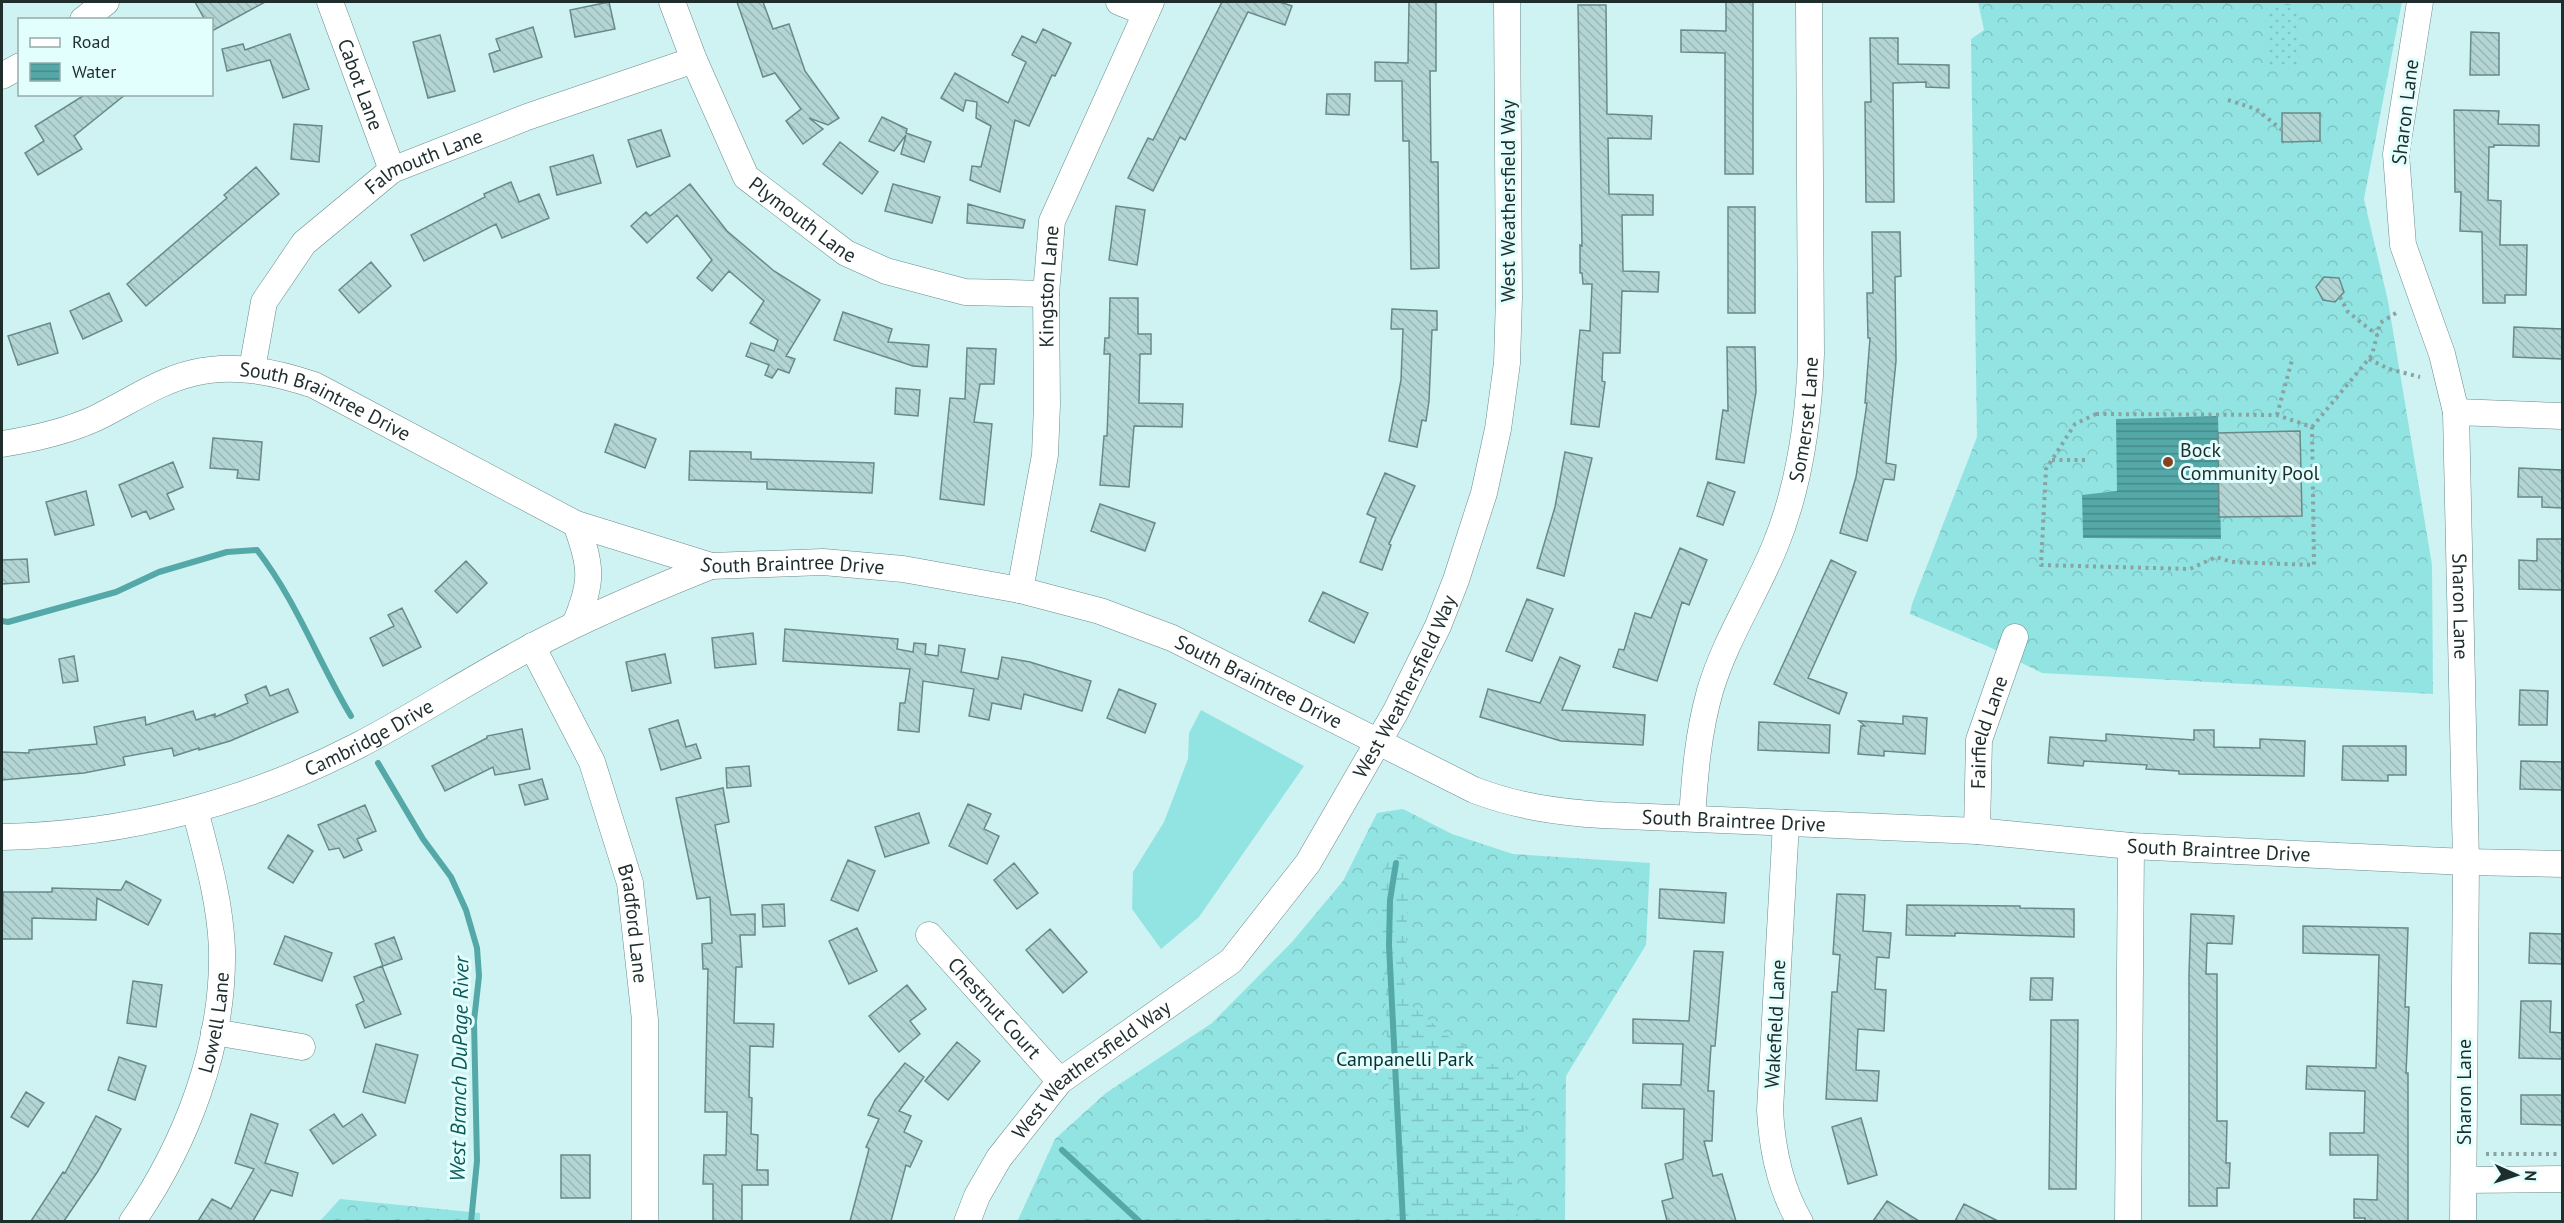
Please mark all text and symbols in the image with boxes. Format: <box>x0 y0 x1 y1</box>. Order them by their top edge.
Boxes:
legend <box>18 18 213 96</box>
text: Road <box>72 30 110 53</box>
street label: Cabot Lane <box>332 35 389 134</box>
street label: Sharon Lane <box>2386 58 2424 166</box>
text: Water <box>72 60 116 83</box>
street label: West Weathersfield Way <box>1495 99 1521 302</box>
street label: Falmouth Lane <box>359 123 486 200</box>
street label: Plymouth Lane <box>744 171 860 269</box>
street label: Kingston Lane <box>1033 224 1065 348</box>
street label: South Braintree Drive <box>239 356 415 447</box>
street label: Somerset Lane <box>1783 356 1824 485</box>
place label: Bock Community Pool <box>2180 437 2320 486</box>
marker: Bock Community Pool <box>2161 455 2175 469</box>
street label: South Braintree Drive <box>697 549 886 580</box>
street label: Sharon Lane <box>2446 553 2474 660</box>
street label: West Weathersfield Way <box>1347 591 1462 783</box>
street label: South Braintree Drive <box>1171 629 1347 735</box>
street label: Fairfield Lane <box>1965 672 2013 789</box>
street label: Cambridge Drive <box>300 693 438 782</box>
street label: South Braintree Drive <box>1641 804 1826 838</box>
street label: South Braintree Drive <box>2126 833 2311 868</box>
street label: Bradford Lane <box>612 861 654 984</box>
street label: Chestnut Court <box>942 952 1047 1064</box>
water label: West Branch DuPage River <box>444 954 475 1182</box>
street label: Wakefield Lane <box>1759 959 1791 1089</box>
street label: Lowell Lane <box>192 971 235 1076</box>
street label: West Weathersfield Way <box>1006 994 1176 1144</box>
street label: Sharon Lane <box>2451 1039 2477 1145</box>
park label: Campanelli Park <box>1336 1046 1475 1072</box>
north arrow <box>2486 1145 2546 1205</box>
text: N <box>2521 1170 2541 1182</box>

